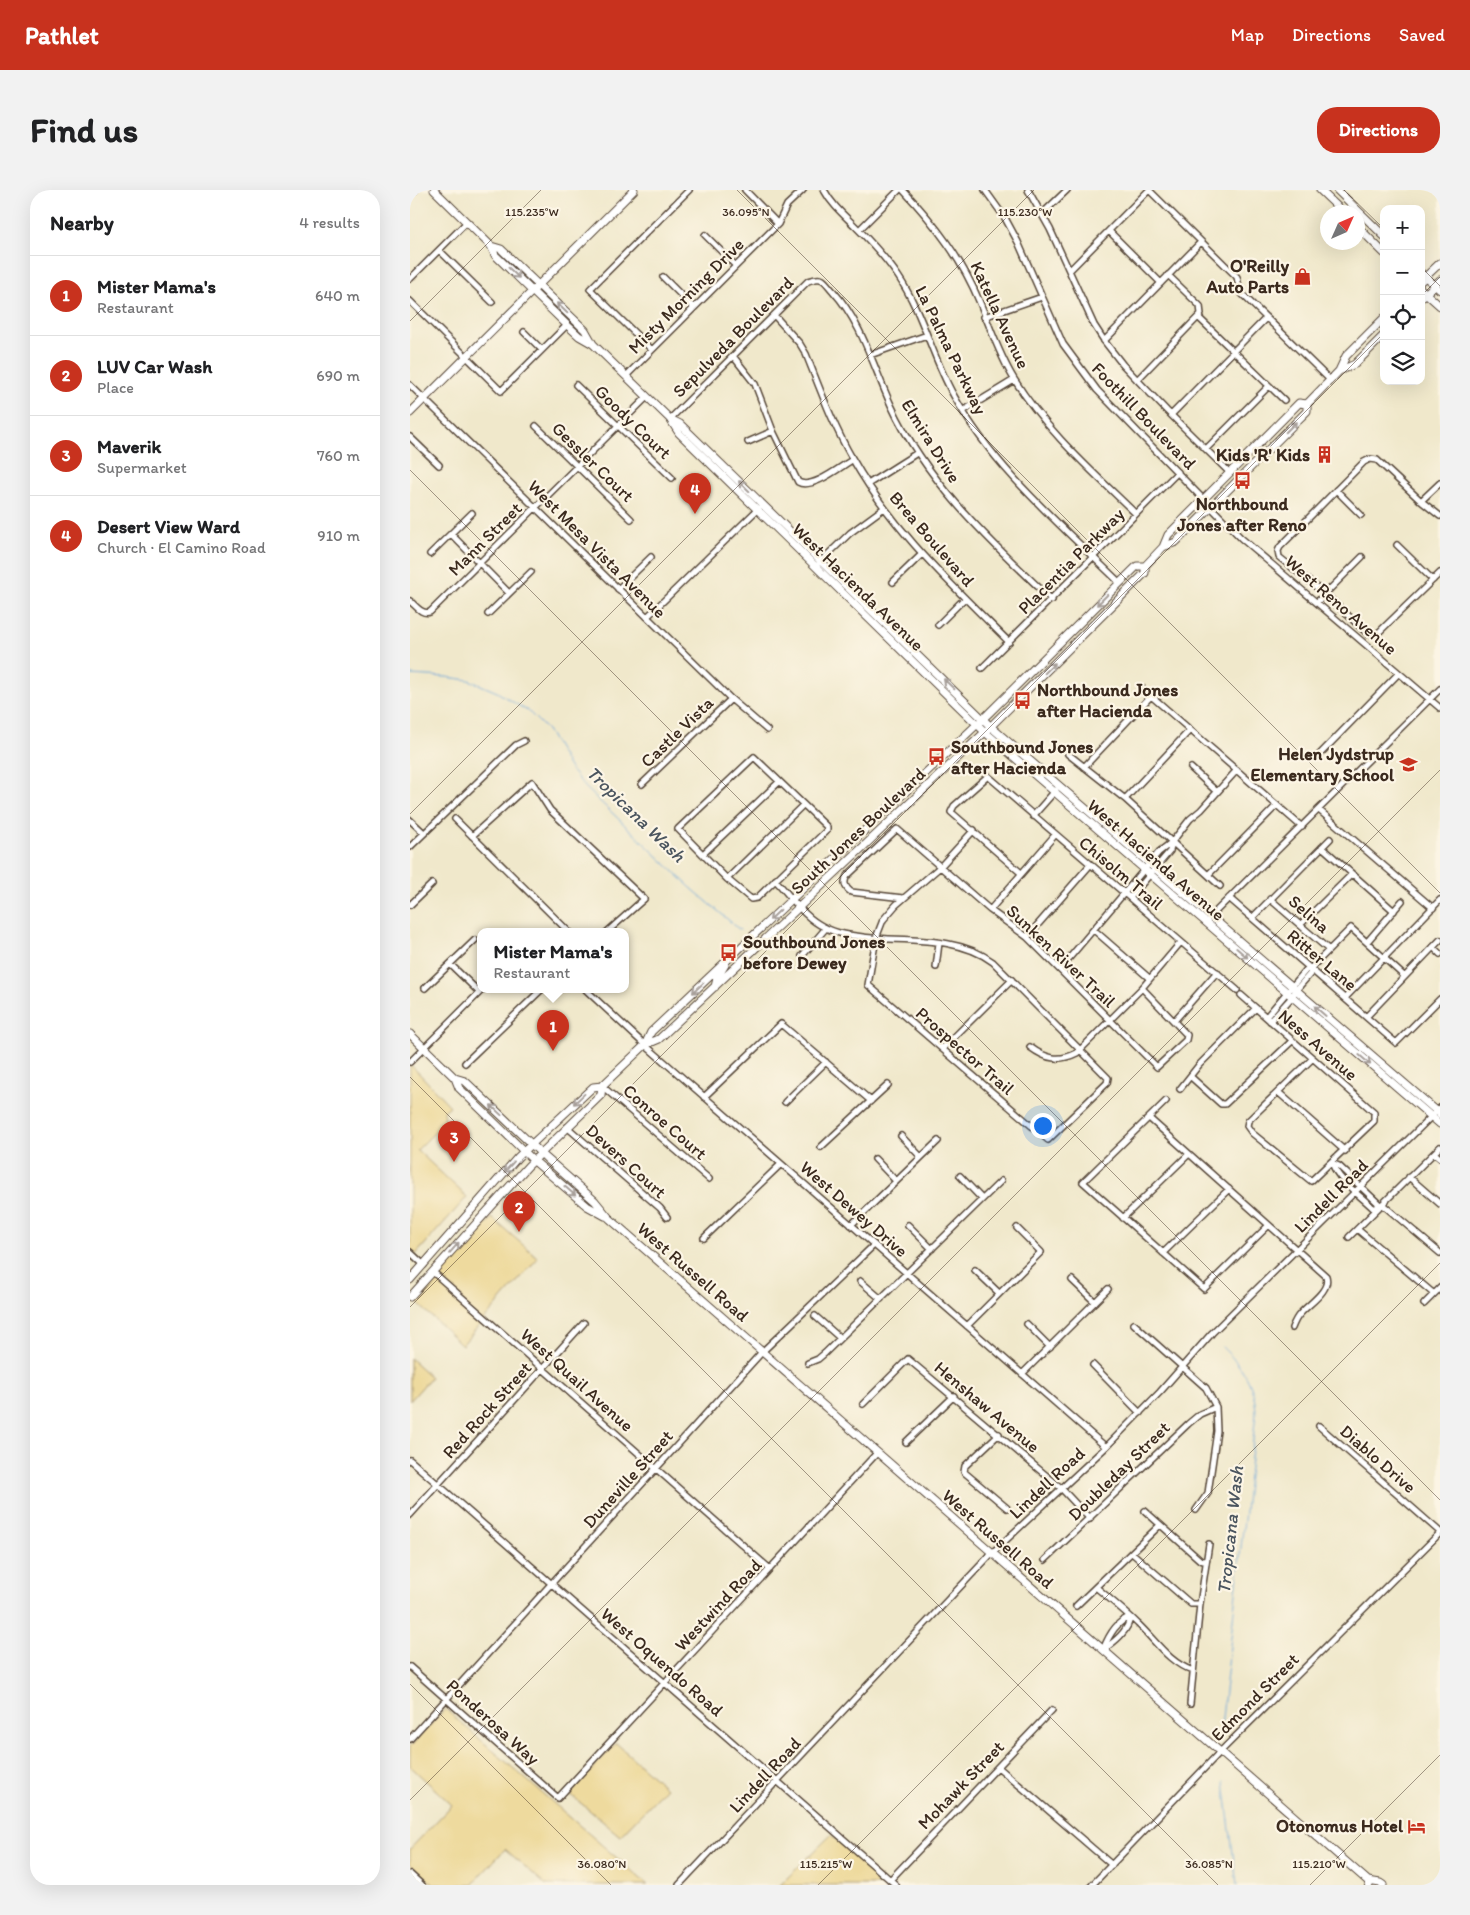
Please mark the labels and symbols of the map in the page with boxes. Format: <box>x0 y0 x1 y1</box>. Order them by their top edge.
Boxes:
text: 115.235°W <box>505 205 559 219</box>
text: 36.095°N <box>722 205 770 219</box>
text: 115.230°W <box>998 205 1052 219</box>
north arrow <box>1320 205 1365 250</box>
street label: Misty Morning Drive <box>624 234 748 358</box>
place label: O'Reilly Auto Parts <box>1206 255 1289 298</box>
street label: Katella Avenue <box>966 258 1034 372</box>
shop icon: O'Reilly Auto Parts <box>1293 266 1313 286</box>
one-way arrow <box>507 267 520 279</box>
street label: Sepulveda Boulevard <box>668 272 798 402</box>
street label: La Palma Parkway <box>910 282 992 418</box>
one-way arrow <box>555 302 568 314</box>
street label: Foothill Boulevard <box>1087 358 1201 475</box>
street label: Goody Court <box>590 380 676 464</box>
street label: Elmira Drive <box>897 395 965 487</box>
street label: Gessler Court <box>547 417 639 507</box>
one-way arrow <box>1285 421 1297 434</box>
place label: Kids 'R' Kids <box>1216 444 1310 466</box>
building icon: Kids 'R' Kids <box>1314 445 1334 465</box>
bus stop icon: Northbound Jones after Reno <box>1232 471 1252 491</box>
pin: 4 <box>679 473 711 514</box>
street label: West Mesa Vista Avenue <box>523 475 671 623</box>
one-way arrow <box>738 480 750 492</box>
street label: Brea Boulevard <box>885 487 979 591</box>
place label: Northbound Jones after Reno <box>1176 493 1307 536</box>
street label: Mann Street <box>444 497 527 580</box>
street label: Placentia Parkway <box>1013 503 1129 619</box>
street label: West Hacienda Avenue <box>787 518 929 656</box>
street label: West Reno Avenue <box>1280 550 1402 660</box>
one-way arrow <box>1096 594 1108 607</box>
one-way arrow <box>1044 662 1057 674</box>
one-way arrow <box>943 679 955 691</box>
place label: Northbound Jones after Hacienda <box>1037 679 1178 722</box>
bus stop icon: Northbound Jones after Hacienda <box>1013 690 1033 710</box>
street label: Castle Vista <box>636 691 718 772</box>
place label: Southbound Jones after Hacienda <box>951 736 1093 779</box>
place label: Helen Jydstrup Elementary School <box>1250 743 1395 786</box>
bus stop icon: Southbound Jones after Hacienda <box>927 747 947 767</box>
school or university icon: Helen Jydstrup Elementary School <box>1398 754 1418 774</box>
water label: Tropicana Wash <box>582 761 691 868</box>
street label: South Jones Boulevard <box>786 763 930 899</box>
street label: West Hacienda Avenue <box>1083 794 1229 926</box>
street label: Chisolm Trail <box>1074 831 1168 915</box>
street label: Selina <box>1284 890 1335 938</box>
street label: Sunken River Trail <box>1002 900 1120 1012</box>
one-way arrow <box>769 909 782 921</box>
street label: Ritter Lane <box>1283 924 1361 996</box>
place label: Southbound Jones before Dewey <box>743 931 885 974</box>
bus stop icon: Southbound Jones before Dewey <box>719 942 739 962</box>
one-way arrow <box>1235 948 1248 959</box>
one-way arrow <box>692 982 705 994</box>
street label: Prospector Trail <box>911 1002 1019 1100</box>
street label: Ness Avenue <box>1274 1005 1362 1085</box>
one-way arrow <box>1314 1005 1327 1016</box>
pin: 1 <box>537 1010 569 1051</box>
one-way arrow <box>1358 1054 1371 1065</box>
street label: Conroe Court <box>618 1080 712 1165</box>
one-way arrow <box>573 1093 586 1105</box>
one-way arrow <box>489 1104 502 1116</box>
your location <box>1030 1113 1056 1139</box>
street label: Devers Court <box>581 1119 671 1203</box>
pin: 3 <box>438 1121 470 1162</box>
street label: Lindell Road <box>1290 1154 1373 1237</box>
street label: West Dewey Drive <box>796 1156 912 1262</box>
one-way arrow <box>503 1160 515 1173</box>
one-way arrow <box>563 1186 576 1197</box>
pin: 2 <box>503 1191 535 1232</box>
street label: West Russell Road <box>633 1217 753 1327</box>
one-way arrow <box>448 1242 460 1255</box>
street label: West Quail Avenue <box>516 1323 638 1437</box>
street label: Henshaw Avenue <box>930 1356 1044 1458</box>
street label: Red Rock Street <box>438 1357 536 1463</box>
street label: Doubleday Street <box>1063 1417 1175 1525</box>
street label: Diablo Drive <box>1335 1420 1421 1498</box>
street label: Duneville Street <box>578 1425 678 1533</box>
street label: Lindell Road <box>1005 1442 1090 1524</box>
water label: Tropicana Wash <box>1212 1464 1248 1595</box>
street label: West Russell Road <box>938 1484 1058 1594</box>
street label: Westwind Road <box>670 1554 766 1656</box>
street label: West Oquendo Road <box>596 1603 728 1721</box>
street label: Edmond Street <box>1206 1648 1304 1746</box>
street label: Ponderosa Way <box>442 1674 545 1770</box>
street label: Lindell Road <box>724 1732 806 1817</box>
street label: Mohawk Street <box>913 1736 1009 1834</box>
place label: Otonomus Hotel <box>1276 1815 1404 1837</box>
hotel icon: Otonomus Hotel <box>1407 1816 1427 1836</box>
text: 36.080°N <box>578 1857 626 1871</box>
text: 115.215°W <box>800 1857 852 1871</box>
text: 36.085°N <box>1185 1857 1233 1871</box>
text: 115.210°W <box>1292 1857 1346 1871</box>

